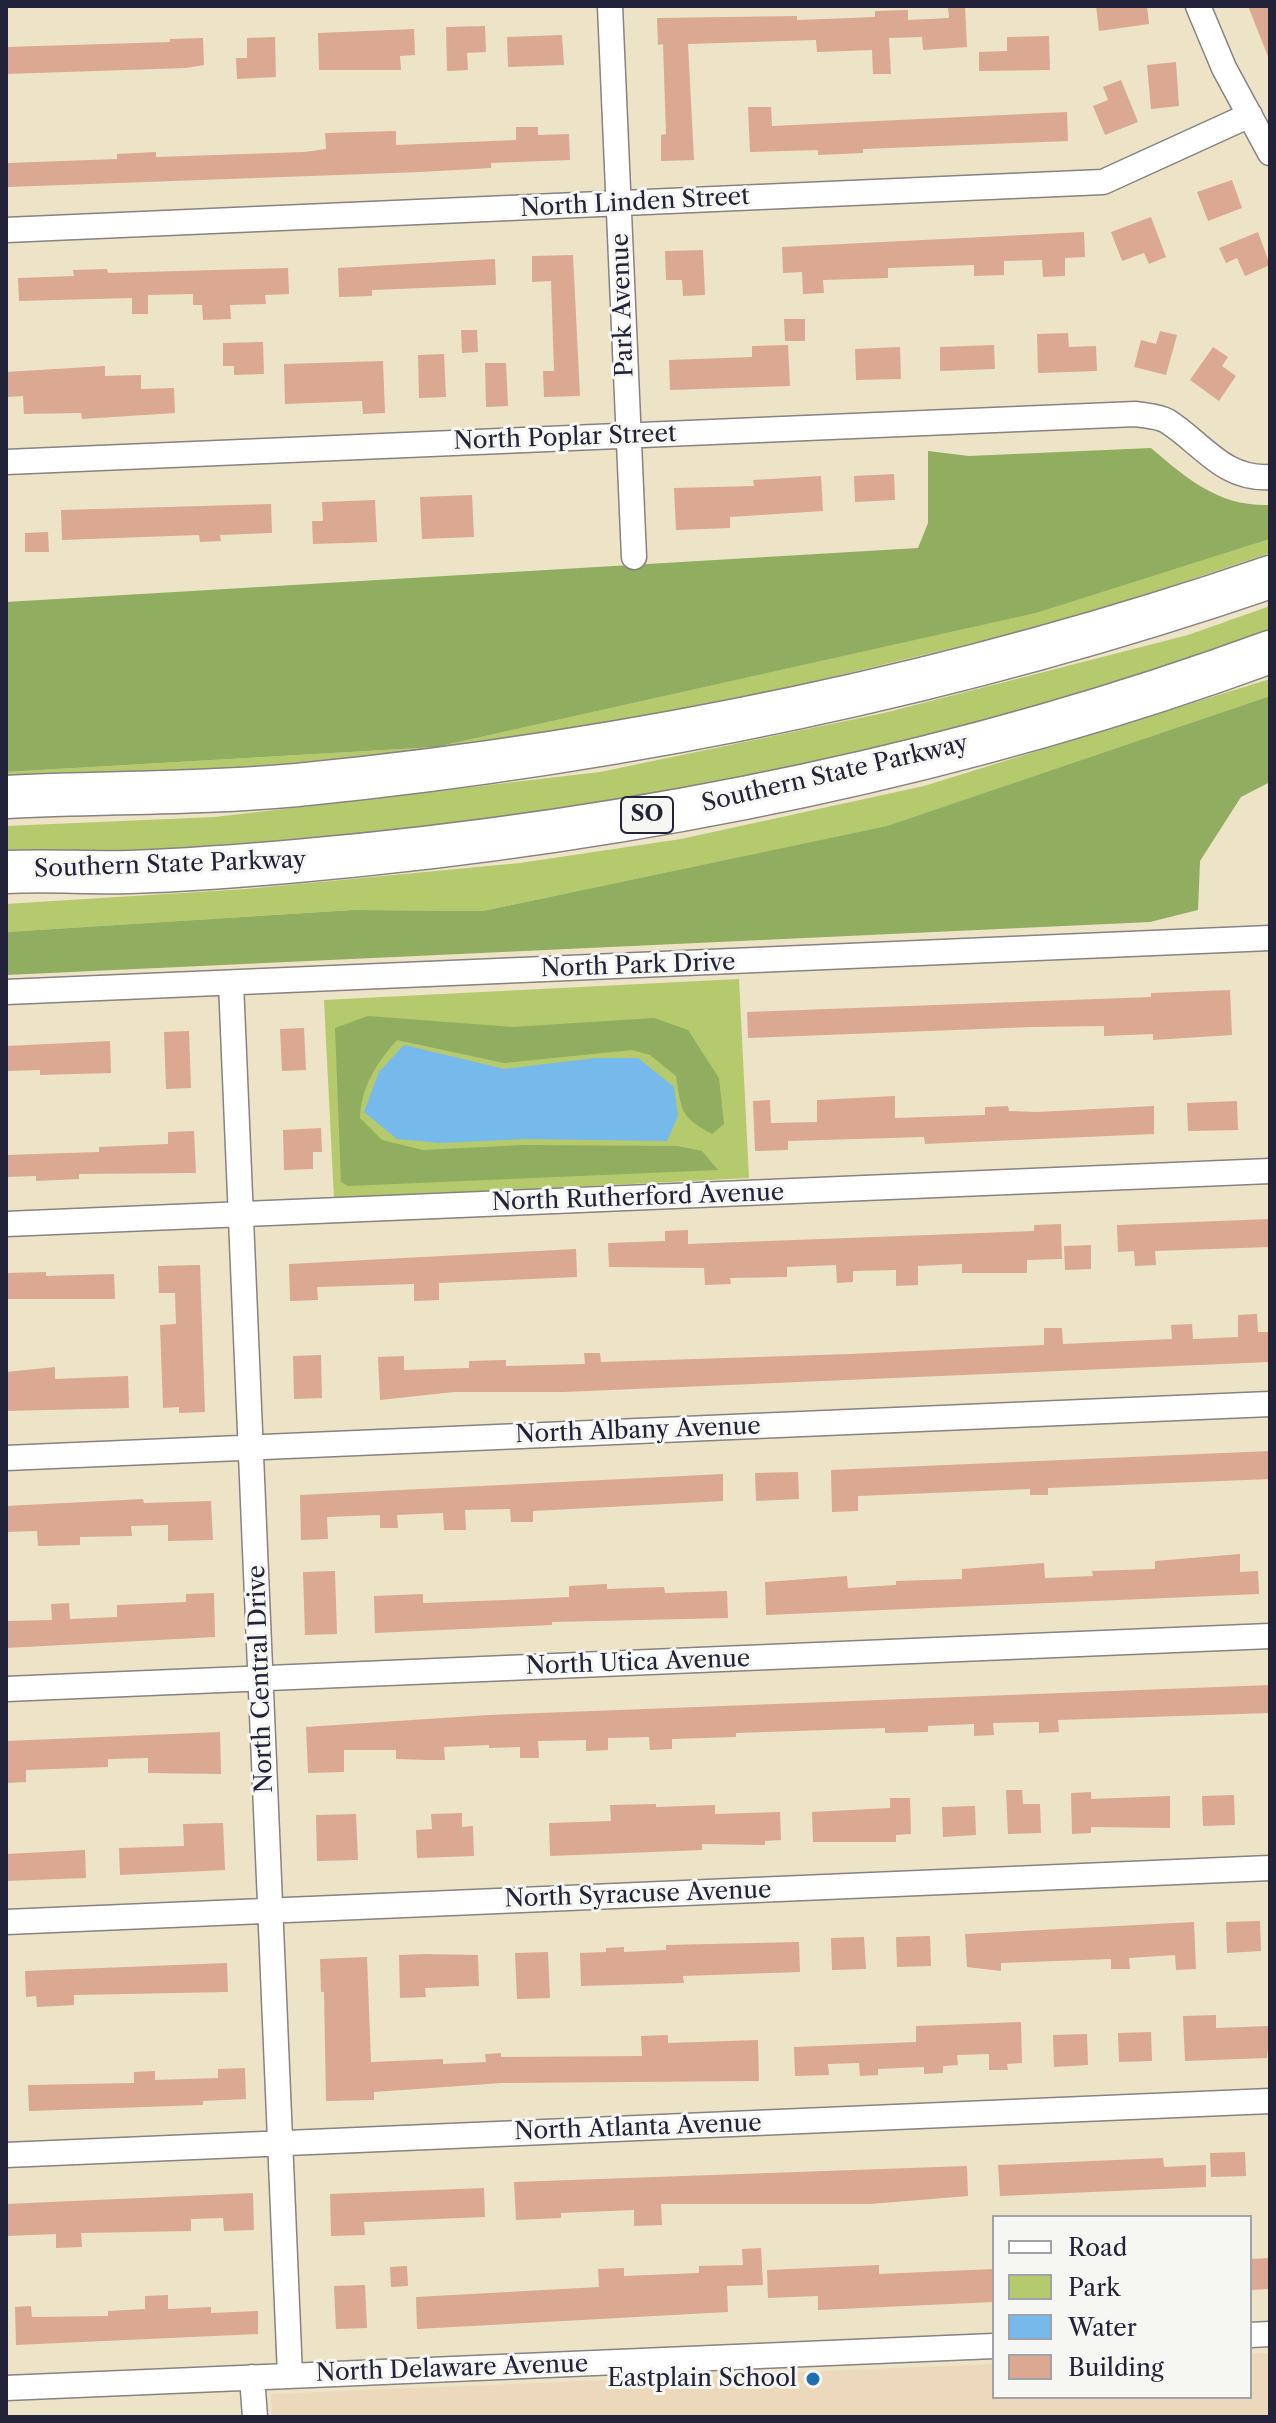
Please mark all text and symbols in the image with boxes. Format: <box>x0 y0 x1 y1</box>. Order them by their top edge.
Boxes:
street label: North Linden Street <box>520 183 750 223</box>
street label: Park Avenue <box>606 233 640 377</box>
street label: North Poplar Street <box>453 420 677 456</box>
street label: Southern State Parkway <box>699 729 971 819</box>
road number: SO <box>621 797 673 833</box>
street label: Southern State Parkway <box>33 846 307 884</box>
street label: North Park Drive <box>540 948 736 984</box>
street label: North Rutherford Avenue <box>491 1179 785 1217</box>
street label: North Albany Avenue <box>515 1412 761 1450</box>
street label: North Central Drive <box>243 1565 279 1793</box>
street label: North Utica Avenue <box>525 1645 751 1681</box>
street label: North Syracuse Avenue <box>504 1876 772 1914</box>
street label: North Atlanta Avenue <box>514 2109 762 2147</box>
legend <box>992 2215 1252 2399</box>
text: Road <box>1068 2233 1127 2262</box>
text: Park <box>1068 2273 1120 2302</box>
text: Water <box>1068 2313 1137 2342</box>
street label: North Delaware Avenue <box>315 2350 589 2388</box>
text: Building <box>1068 2353 1164 2382</box>
place label: Eastplain School <box>607 2365 797 2393</box>
marker: Eastplain School <box>804 2370 822 2388</box>

